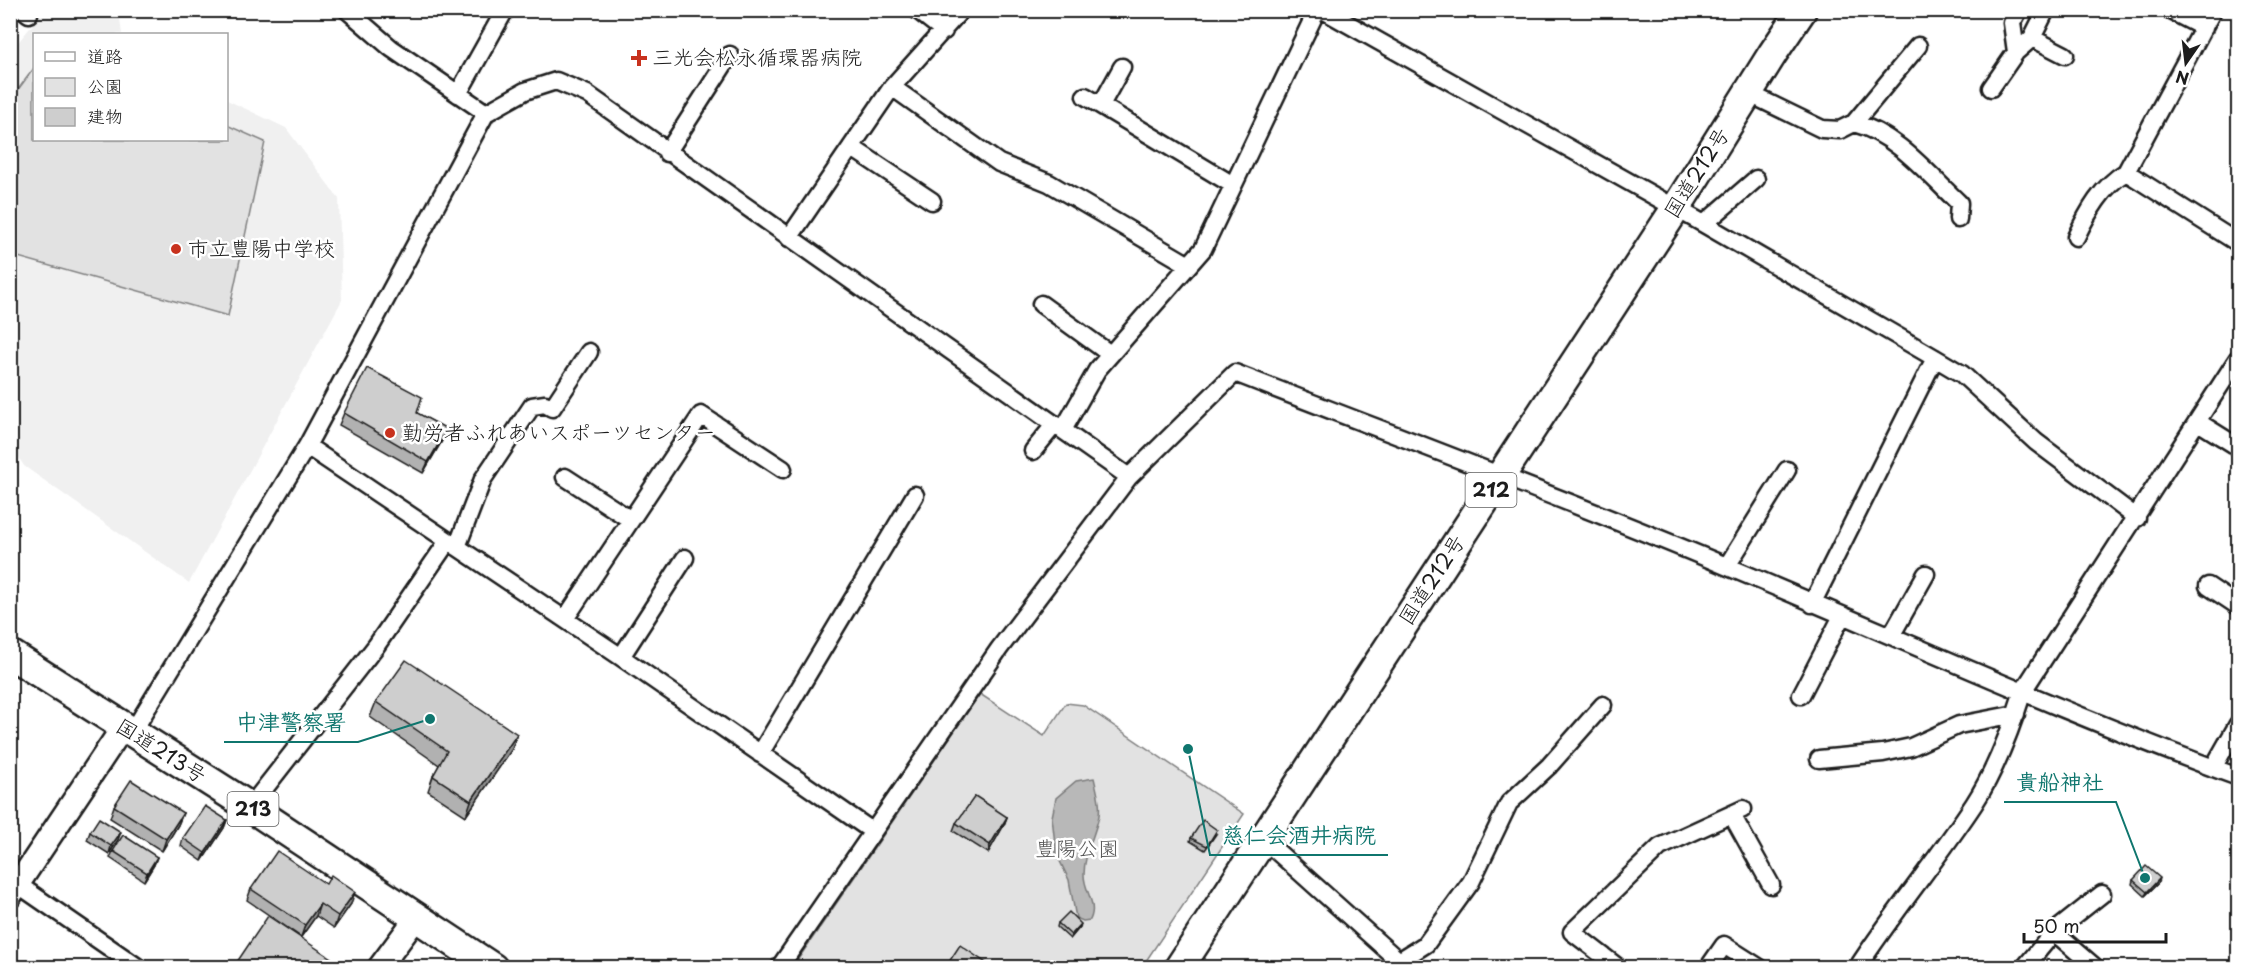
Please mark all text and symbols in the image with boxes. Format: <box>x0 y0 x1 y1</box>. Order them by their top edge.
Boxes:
legend <box>33 33 228 141</box>
north arrow <box>2156 33 2216 93</box>
place label: 三光会松永循環器病院 <box>652 40 862 72</box>
text: 道路 <box>87 42 123 69</box>
marker: 三光会松永循環器病院 <box>630 49 648 67</box>
text: N <box>2173 65 2191 92</box>
text: 公園 <box>87 72 123 99</box>
text: 建物 <box>87 102 123 129</box>
street label: 国道212号 <box>1655 120 1736 224</box>
place label: 市立豊陽中学校 <box>188 231 335 263</box>
marker: 市立豊陽中学校 <box>169 242 183 256</box>
place label: 勤労者ふれあいスポーツセンター <box>402 415 716 447</box>
marker: 勤労者ふれあいスポーツセンター <box>383 426 397 440</box>
road number: 212 <box>1466 473 1516 507</box>
street label: 国道212号 <box>1389 527 1472 630</box>
callout: 中津警察署 <box>224 702 358 742</box>
text: 中津警察署 <box>236 704 346 737</box>
street label: 国道213号 <box>111 709 213 790</box>
callout: 貴船神社 <box>2004 762 2116 802</box>
text: 貴船神社 <box>2016 764 2104 797</box>
road number: 213 <box>228 792 278 826</box>
callout: 慈仁会酒井病院 <box>1210 815 1388 855</box>
text: 慈仁会酒井病院 <box>1222 817 1376 850</box>
park label: 豊陽公園 <box>1035 831 1119 863</box>
scale bar <box>2024 906 2166 944</box>
text: 50 m <box>2033 912 2080 939</box>

